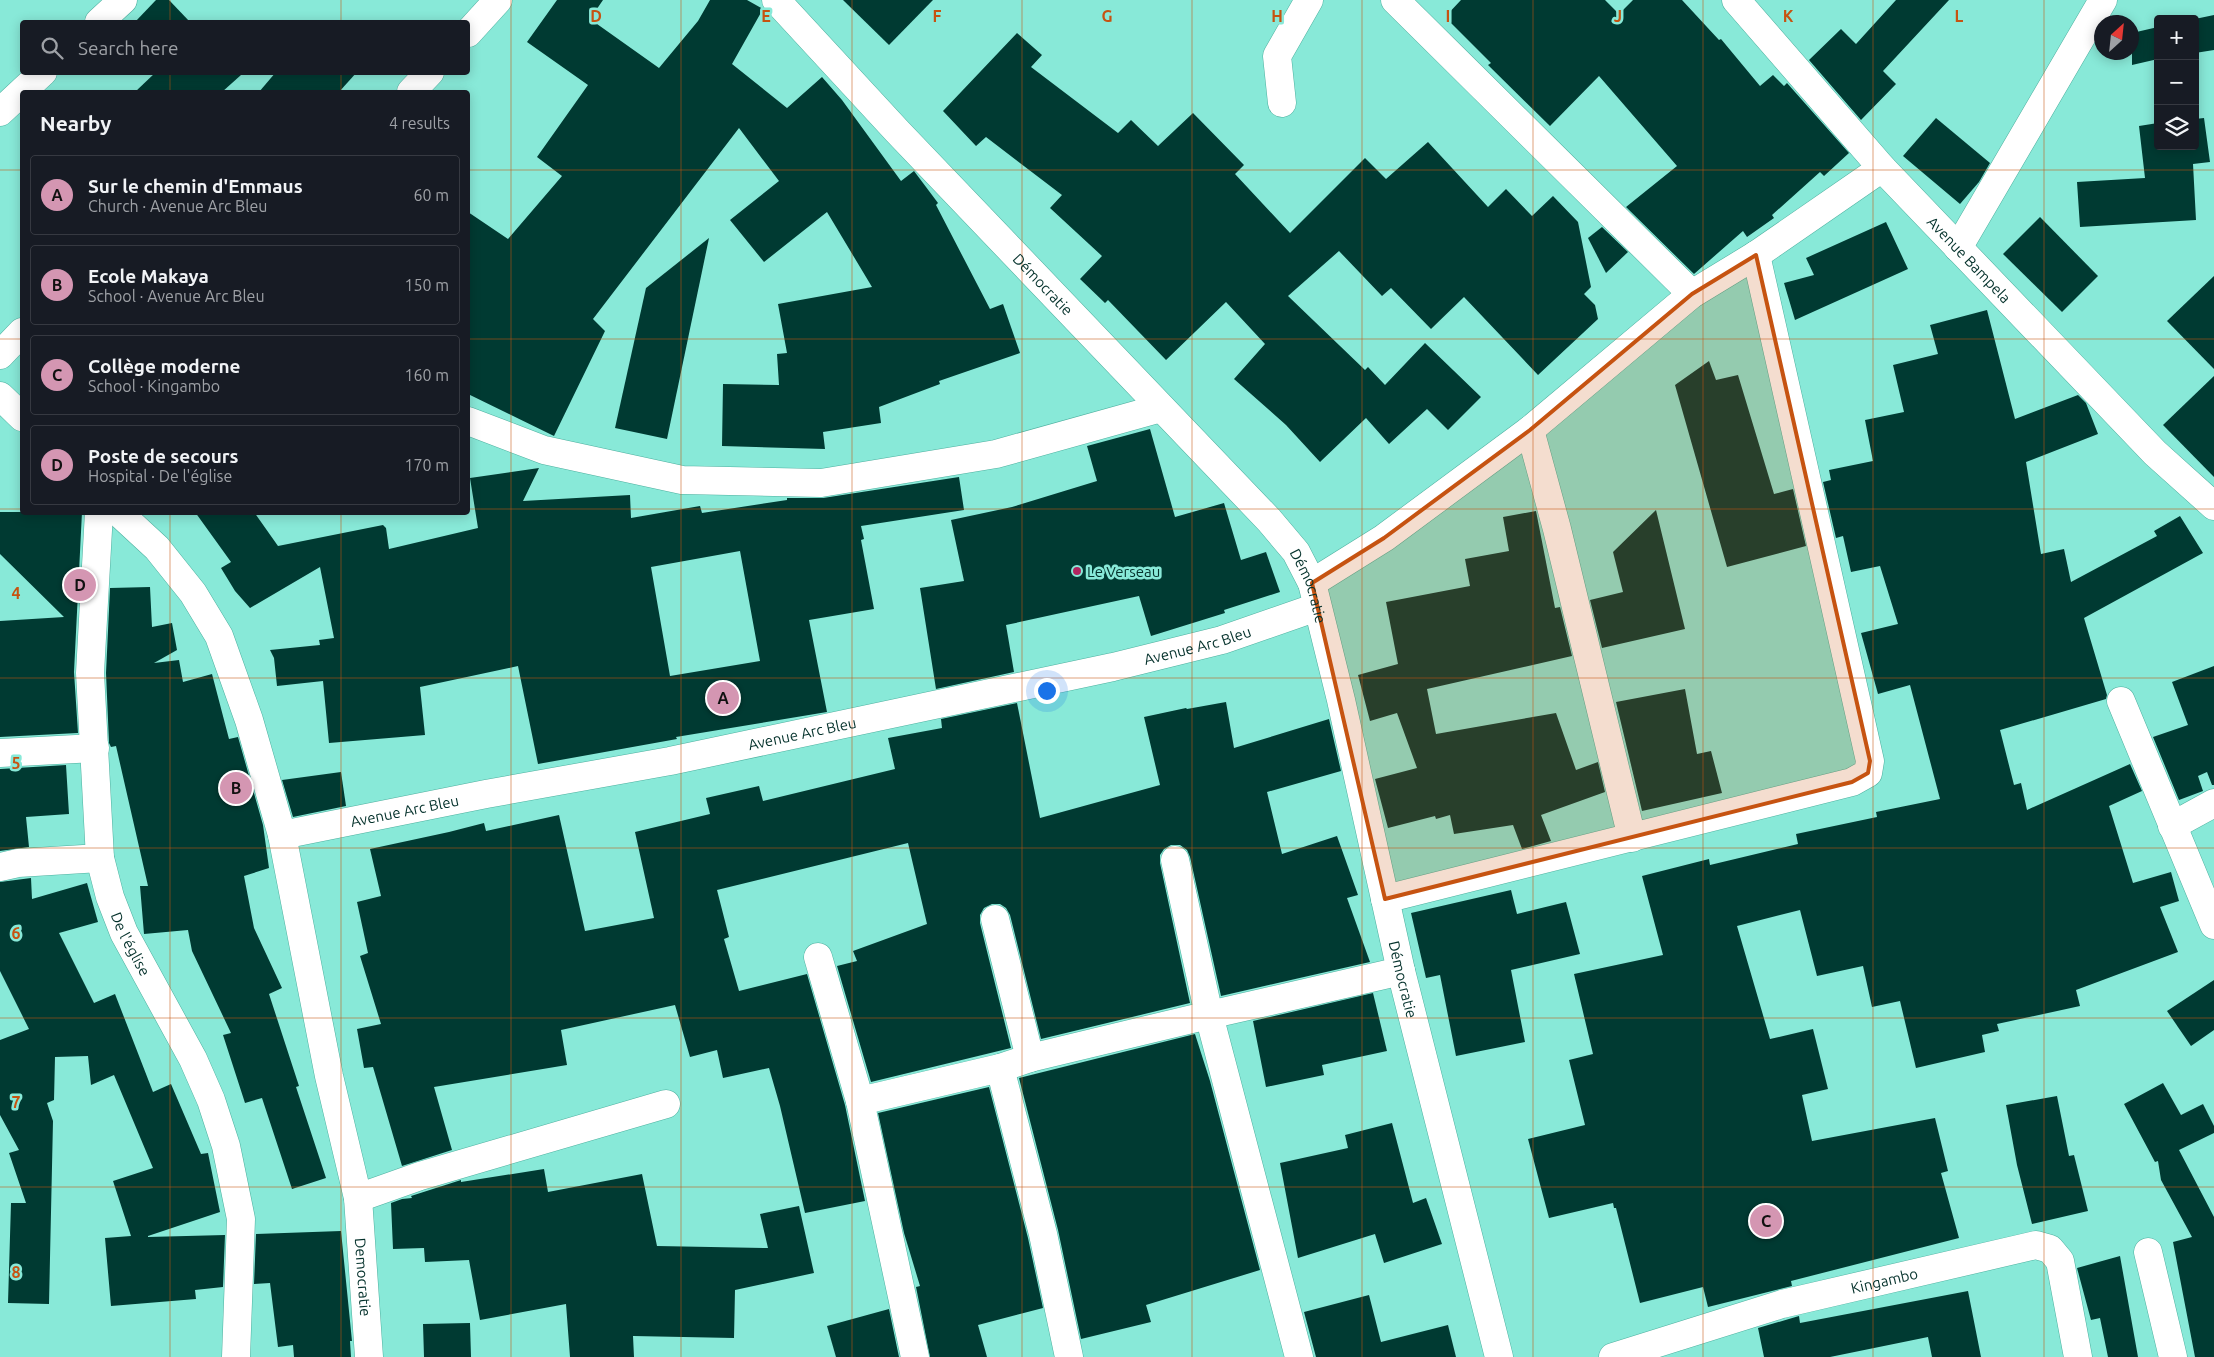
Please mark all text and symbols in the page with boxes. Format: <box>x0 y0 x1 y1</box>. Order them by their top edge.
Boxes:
text: D <box>590 7 602 25</box>
text: E <box>761 7 771 25</box>
text: F <box>933 7 942 25</box>
text: G <box>1101 7 1113 25</box>
text: H <box>1271 7 1283 25</box>
text: I <box>1446 7 1450 25</box>
text: J <box>1614 7 1622 25</box>
text: K <box>1783 7 1794 25</box>
text: L <box>1955 7 1964 25</box>
north arrow <box>2094 15 2139 60</box>
map controls <box>2154 15 2199 150</box>
button: + <box>2154 15 2199 60</box>
search box <box>20 20 470 75</box>
icon: search <box>38 34 66 62</box>
text: Search here <box>78 37 178 59</box>
button: − <box>2154 60 2199 105</box>
button: layers <box>2154 105 2199 150</box>
text: Nearby <box>40 111 111 135</box>
text: 4 results <box>389 114 450 132</box>
text: Sur le chemin d'Emmaus <box>88 175 303 197</box>
text: A <box>51 186 63 204</box>
text: 60 m <box>413 186 449 204</box>
text: Church · Avenue Arc Bleu <box>88 197 267 215</box>
street label: Avenue Bampela <box>1924 213 2015 306</box>
street label: Démocratie <box>1010 250 1077 318</box>
text: Ecole Makaya <box>88 265 209 287</box>
text: B <box>52 276 62 294</box>
text: 150 m <box>404 276 449 294</box>
text: School · Avenue Arc Bleu <box>88 287 265 305</box>
text: Collège moderne <box>88 355 241 377</box>
text: C <box>52 366 62 384</box>
text: 160 m <box>404 366 449 384</box>
text: School · Kingambo <box>88 377 220 395</box>
text: Poste de secours <box>88 445 239 467</box>
text: D <box>51 456 63 474</box>
text: 170 m <box>404 456 449 474</box>
text: Hospital · De l'église <box>88 467 232 485</box>
street label: Démocratie <box>1287 546 1330 625</box>
place label: Le Verseau <box>1087 563 1160 580</box>
marker: Le Verseau <box>1071 565 1083 577</box>
pin: D <box>64 566 96 604</box>
text: 4 <box>11 584 21 602</box>
street label: Avenue Arc Bleu <box>1142 622 1253 668</box>
your location <box>1034 678 1060 704</box>
pin: A <box>707 679 739 717</box>
street label: Avenue Arc Bleu <box>746 713 858 753</box>
text: 5 <box>11 754 21 772</box>
pin: B <box>220 769 252 807</box>
street label: Avenue Arc Bleu <box>349 791 460 830</box>
street label: De l'église <box>108 909 154 978</box>
text: 6 <box>11 924 21 942</box>
street label: Démocratie <box>1386 939 1421 1020</box>
text: 7 <box>11 1093 21 1111</box>
pin: C <box>1750 1202 1782 1240</box>
street label: Democratie <box>352 1237 375 1317</box>
text: 8 <box>11 1263 21 1281</box>
street label: Kingambo <box>1849 1264 1919 1296</box>

